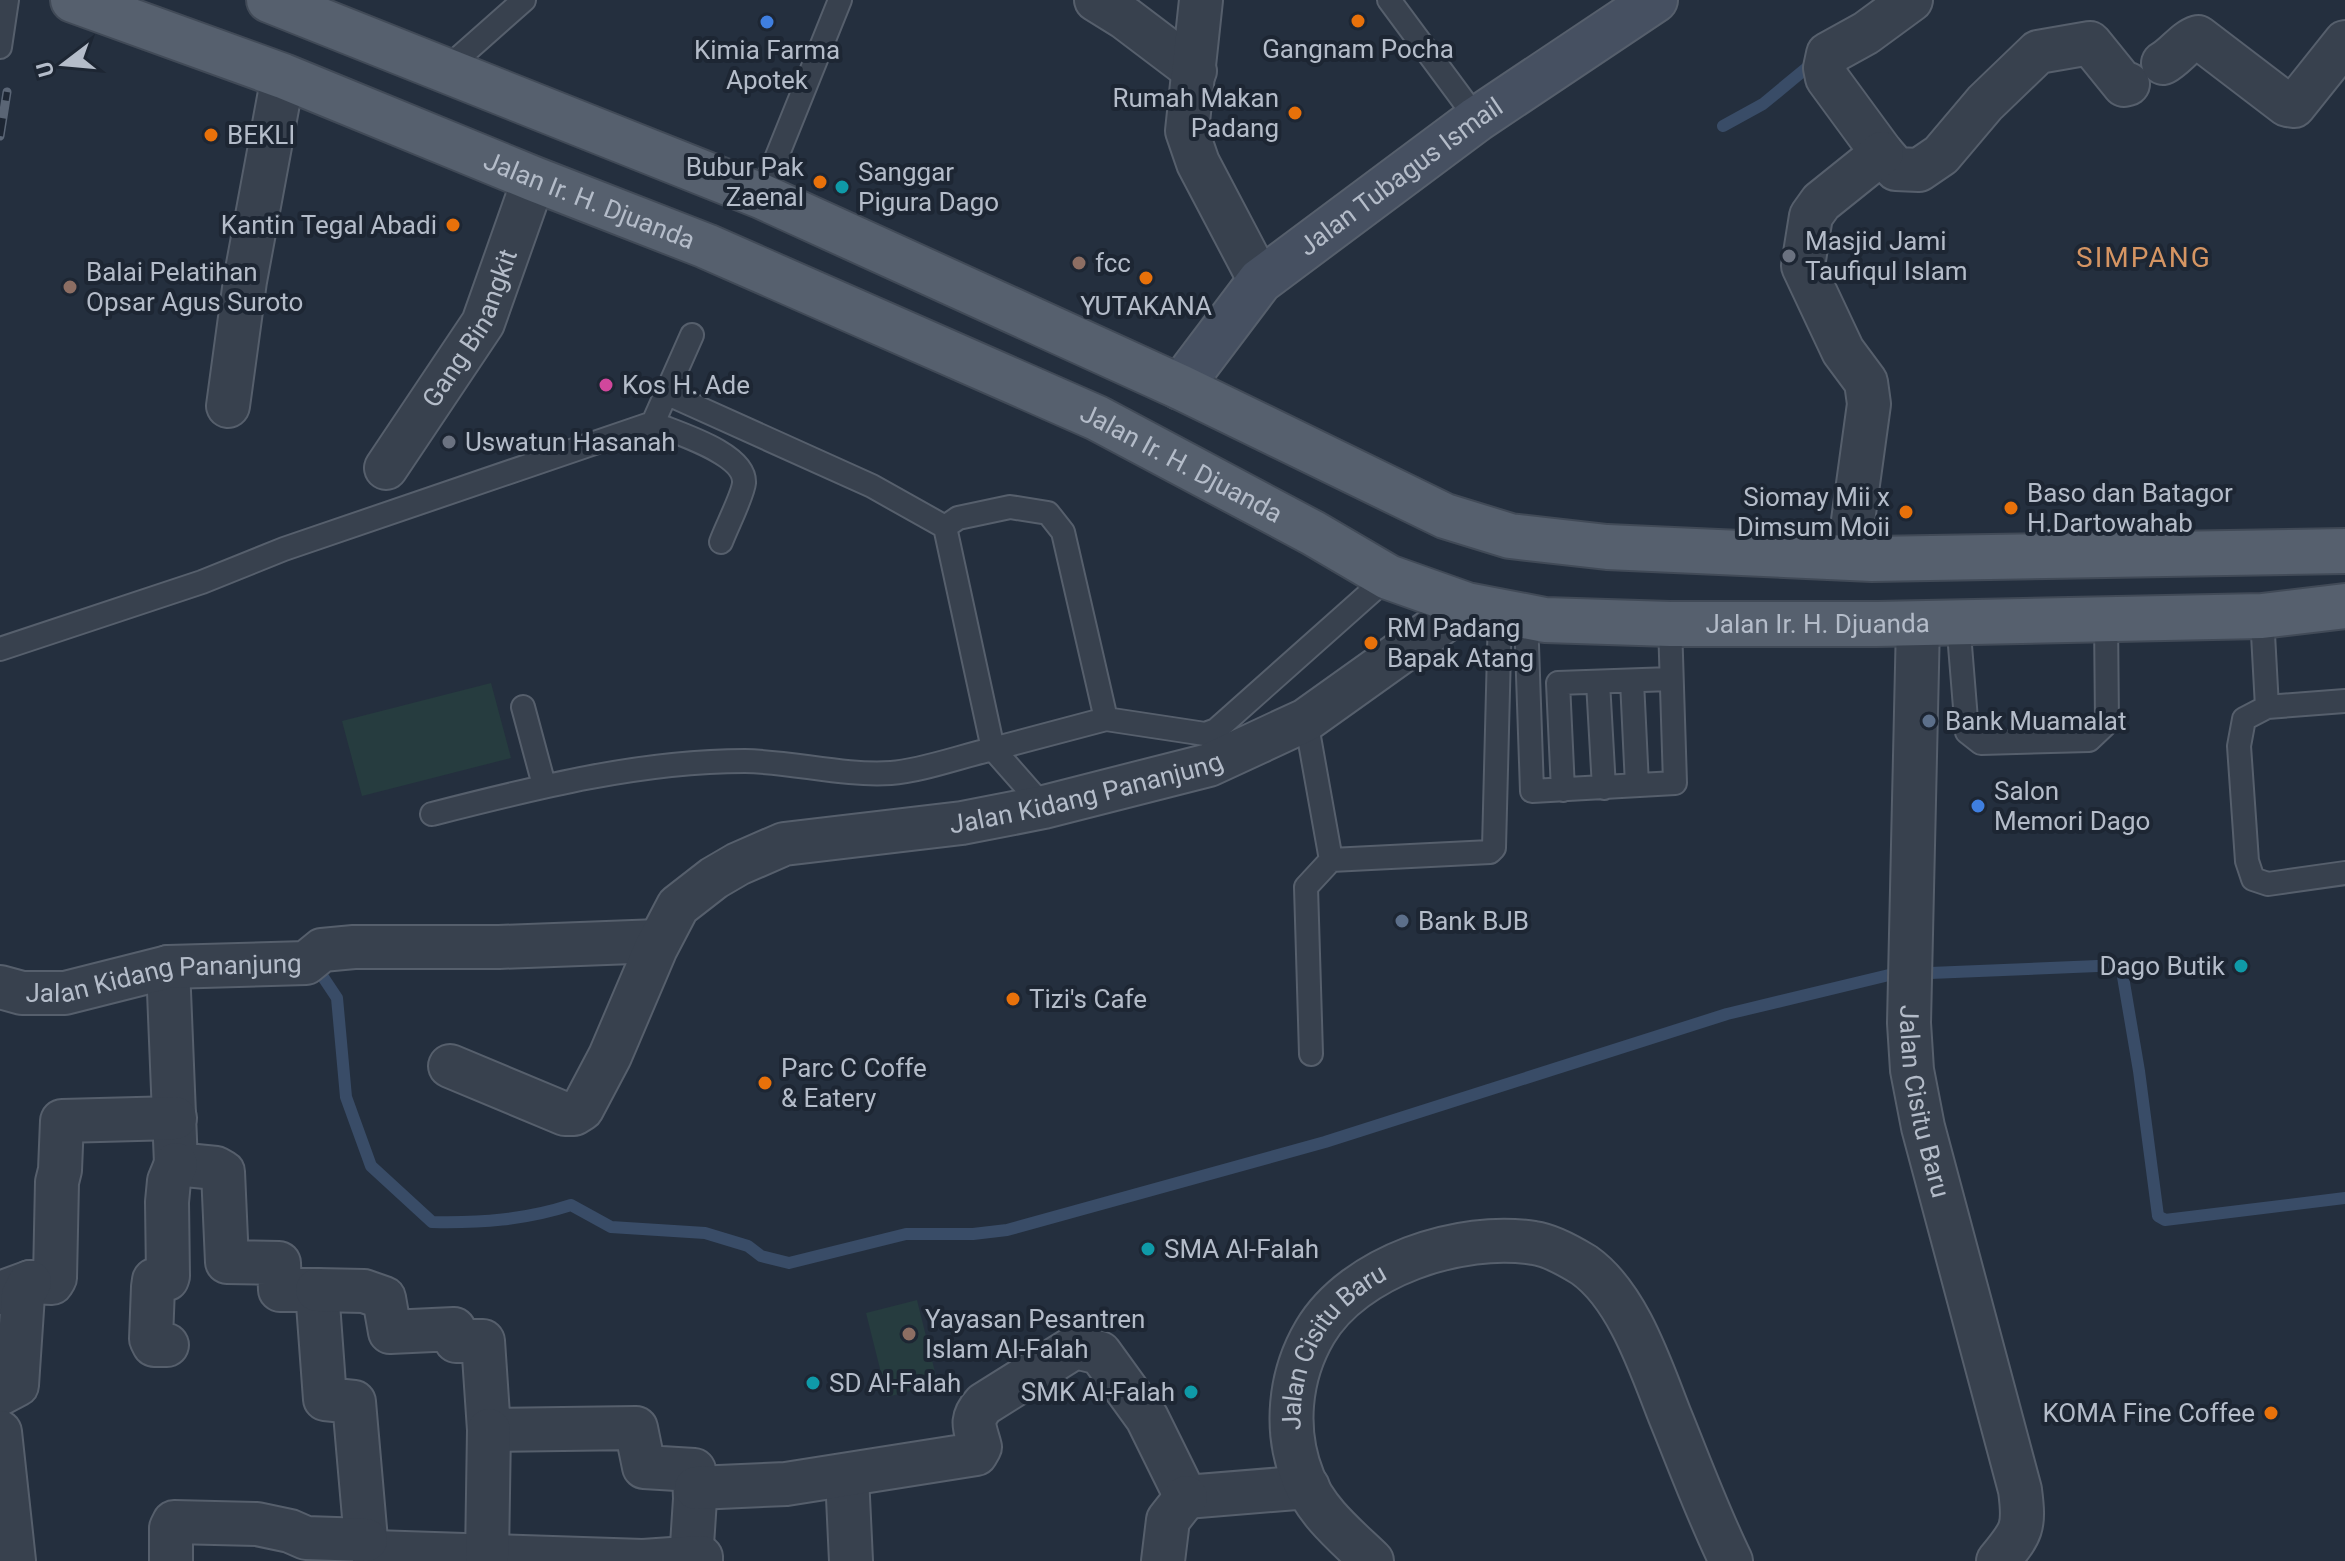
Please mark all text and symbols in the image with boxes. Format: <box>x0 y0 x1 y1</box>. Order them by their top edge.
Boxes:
marker: Gangnam Pocha <box>1349 12 1367 30</box>
marker: Kimia Farma Apotek <box>758 13 776 31</box>
north arrow <box>24 24 104 104</box>
place label: Gangnam Pocha <box>1262 34 1454 64</box>
place label: Kimia Farma Apotek <box>694 35 840 95</box>
text: U <box>31 59 59 80</box>
place label: Rumah Makan Padang <box>1112 83 1279 143</box>
street label: Jalan Tubagus Ismail <box>1293 91 1508 262</box>
marker: Rumah Makan Padang <box>1286 104 1304 122</box>
place label: BEKLI <box>227 120 295 150</box>
marker: BEKLI <box>202 126 220 144</box>
street label: Jalan Ir. H. Djuanda <box>479 145 699 255</box>
place label: Bubur Pak Zaenal <box>686 152 805 212</box>
place label: Sanggar Pigura Dago <box>858 157 999 217</box>
marker: Bubur Pak Zaenal <box>811 173 829 191</box>
marker: Sanggar Pigura Dago <box>833 178 851 196</box>
place label: Kantin Tegal Abadi <box>221 210 437 240</box>
marker: Kantin Tegal Abadi <box>444 216 462 234</box>
place label: Masjid Jami Taufiqul Islam <box>1805 226 1968 286</box>
district label: SIMPANG <box>2076 241 2212 274</box>
street label: Gang Binangkit <box>416 245 523 413</box>
marker: Masjid Jami Taufiqul Islam <box>1780 247 1798 265</box>
place label: fcc <box>1095 248 1131 278</box>
marker: fcc <box>1070 254 1088 272</box>
place label: Balai Pelatihan Opsar Agus Suroto <box>86 257 303 317</box>
marker: YUTAKANA <box>1137 269 1155 287</box>
marker: Balai Pelatihan Opsar Agus Suroto <box>61 278 79 296</box>
place label: YUTAKANA <box>1080 291 1212 321</box>
place label: Kos H. Ade <box>622 370 750 400</box>
marker: Kos H. Ade <box>597 376 615 394</box>
street label: Jalan Ir. H. Djuanda <box>1076 398 1287 529</box>
place label: Uswatun Hasanah <box>465 427 676 457</box>
marker: Uswatun Hasanah <box>440 433 458 451</box>
place label: Baso dan Batagor H.Dartowahab <box>2027 478 2233 538</box>
place label: Siomay Mii x Dimsum Moii <box>1737 482 1890 542</box>
marker: Baso dan Batagor H.Dartowahab <box>2002 499 2020 517</box>
marker: Siomay Mii x Dimsum Moii <box>1897 503 1915 521</box>
street label: Jalan Ir. H. Djuanda <box>1705 608 1930 639</box>
place label: RM Padang Bapak Atang <box>1387 613 1534 673</box>
marker: RM Padang Bapak Atang <box>1362 634 1380 652</box>
place label: Bank Muamalat <box>1945 706 2126 736</box>
marker: Bank Muamalat <box>1920 712 1938 730</box>
street label: Jalan Kidang Pananjung <box>948 746 1227 839</box>
place label: Salon Memori Dago <box>1994 776 2150 836</box>
marker: Salon Memori Dago <box>1969 797 1987 815</box>
place label: Bank BJB <box>1418 906 1529 936</box>
marker: Bank BJB <box>1393 912 1411 930</box>
street label: Jalan Kidang Pananjung <box>25 948 302 1009</box>
place label: Dago Butik <box>2099 951 2226 981</box>
marker: Dago Butik <box>2232 957 2250 975</box>
place label: Tizi's Cafe <box>1029 984 1147 1014</box>
marker: Tizi's Cafe <box>1004 990 1022 1008</box>
street label: Jalan Cisitu Baru <box>1894 1005 1956 1201</box>
place label: Parc C Coffe & Eatery <box>781 1053 927 1113</box>
marker: Parc C Coffe & Eatery <box>756 1074 774 1092</box>
place label: SMA Al-Falah <box>1164 1234 1319 1264</box>
marker: SMA Al-Falah <box>1139 1240 1157 1258</box>
street label: Jalan Cisitu Baru <box>1276 1258 1391 1431</box>
place label: Yayasan Pesantren Islam Al-Falah <box>925 1304 1145 1364</box>
marker: Yayasan Pesantren Islam Al-Falah <box>900 1325 918 1343</box>
place label: SD Al-Falah <box>829 1368 961 1398</box>
marker: SD Al-Falah <box>804 1374 822 1392</box>
place label: SMK Al-Falah <box>1021 1377 1175 1407</box>
marker: SMK Al-Falah <box>1182 1383 1200 1401</box>
place label: KOMA Fine Coffee <box>2042 1398 2255 1428</box>
marker: KOMA Fine Coffee <box>2262 1404 2280 1422</box>

